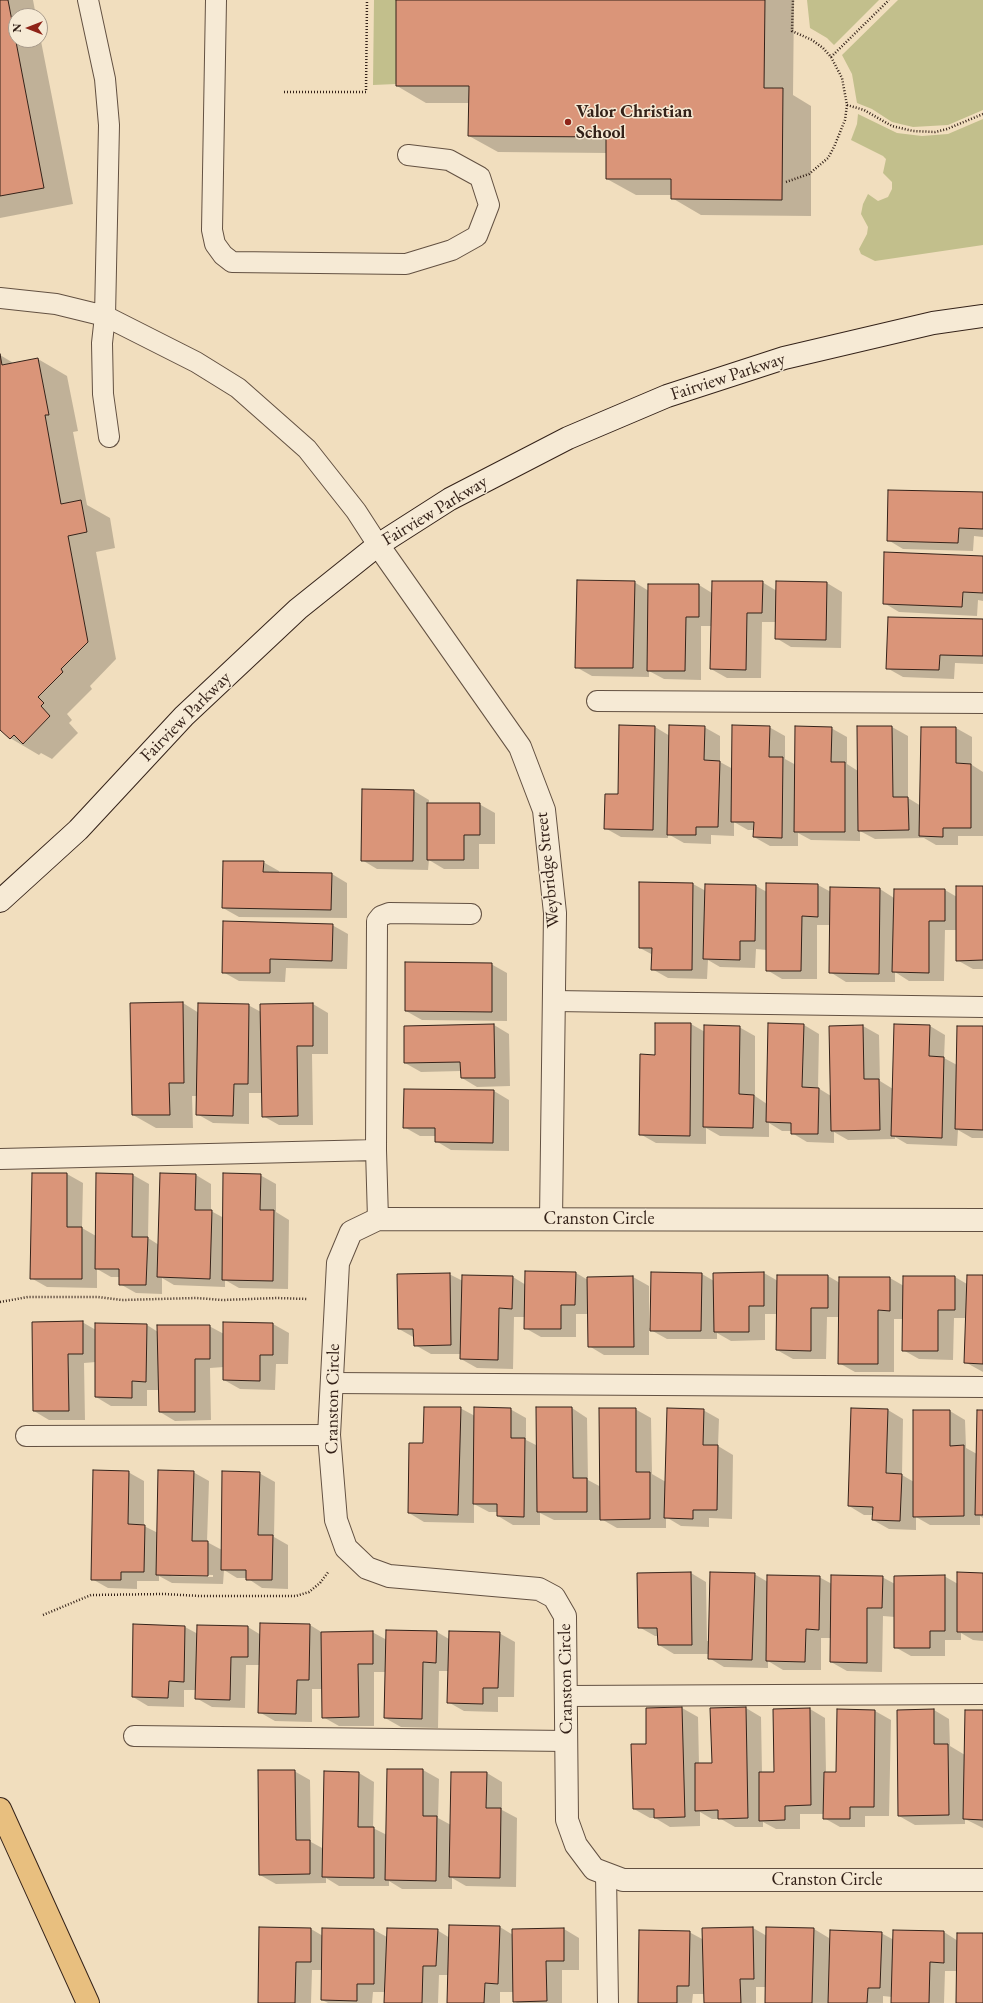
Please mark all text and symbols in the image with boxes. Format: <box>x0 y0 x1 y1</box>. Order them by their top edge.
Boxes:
north arrow <box>8 8 48 48</box>
text: N <box>10 24 24 32</box>
place label: Valor Christian School <box>576 101 692 144</box>
marker: Valor Christian School <box>563 117 573 127</box>
street label: Fairview Parkway <box>668 348 788 406</box>
street label: Fairview Parkway <box>378 471 492 551</box>
street label: Fairview Parkway <box>136 667 236 767</box>
street label: Weybridge Street <box>531 811 565 929</box>
street label: Cranston Circle <box>544 1208 654 1230</box>
street label: Cranston Circle <box>321 1343 345 1455</box>
street label: Cranston Circle <box>554 1623 578 1735</box>
street label: Cranston Circle <box>772 1869 882 1891</box>

